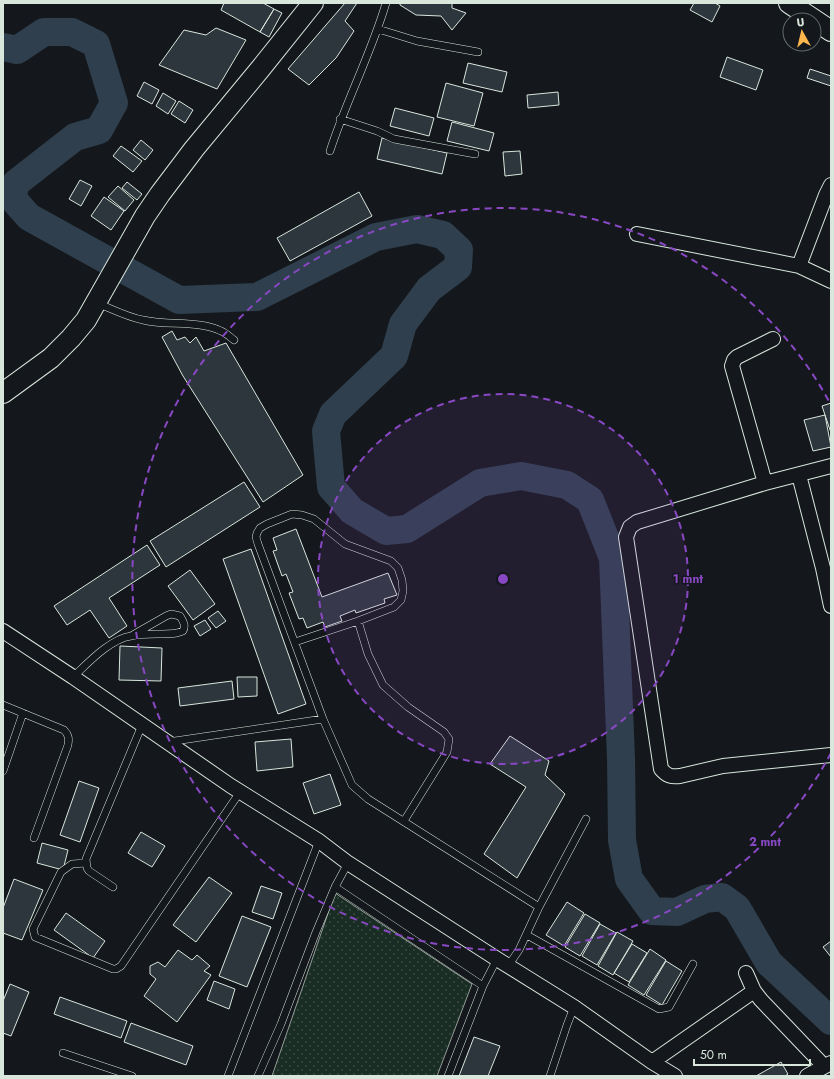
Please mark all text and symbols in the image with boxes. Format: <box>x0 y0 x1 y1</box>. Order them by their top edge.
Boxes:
north arrow <box>782 12 822 52</box>
text: U <box>796 14 806 31</box>
text: 1 mnt <box>673 570 703 588</box>
centre of rings <box>496 572 510 586</box>
text: 2 mnt <box>749 833 781 851</box>
scale bar <box>694 1041 810 1067</box>
text: 50 m <box>700 1046 727 1064</box>

